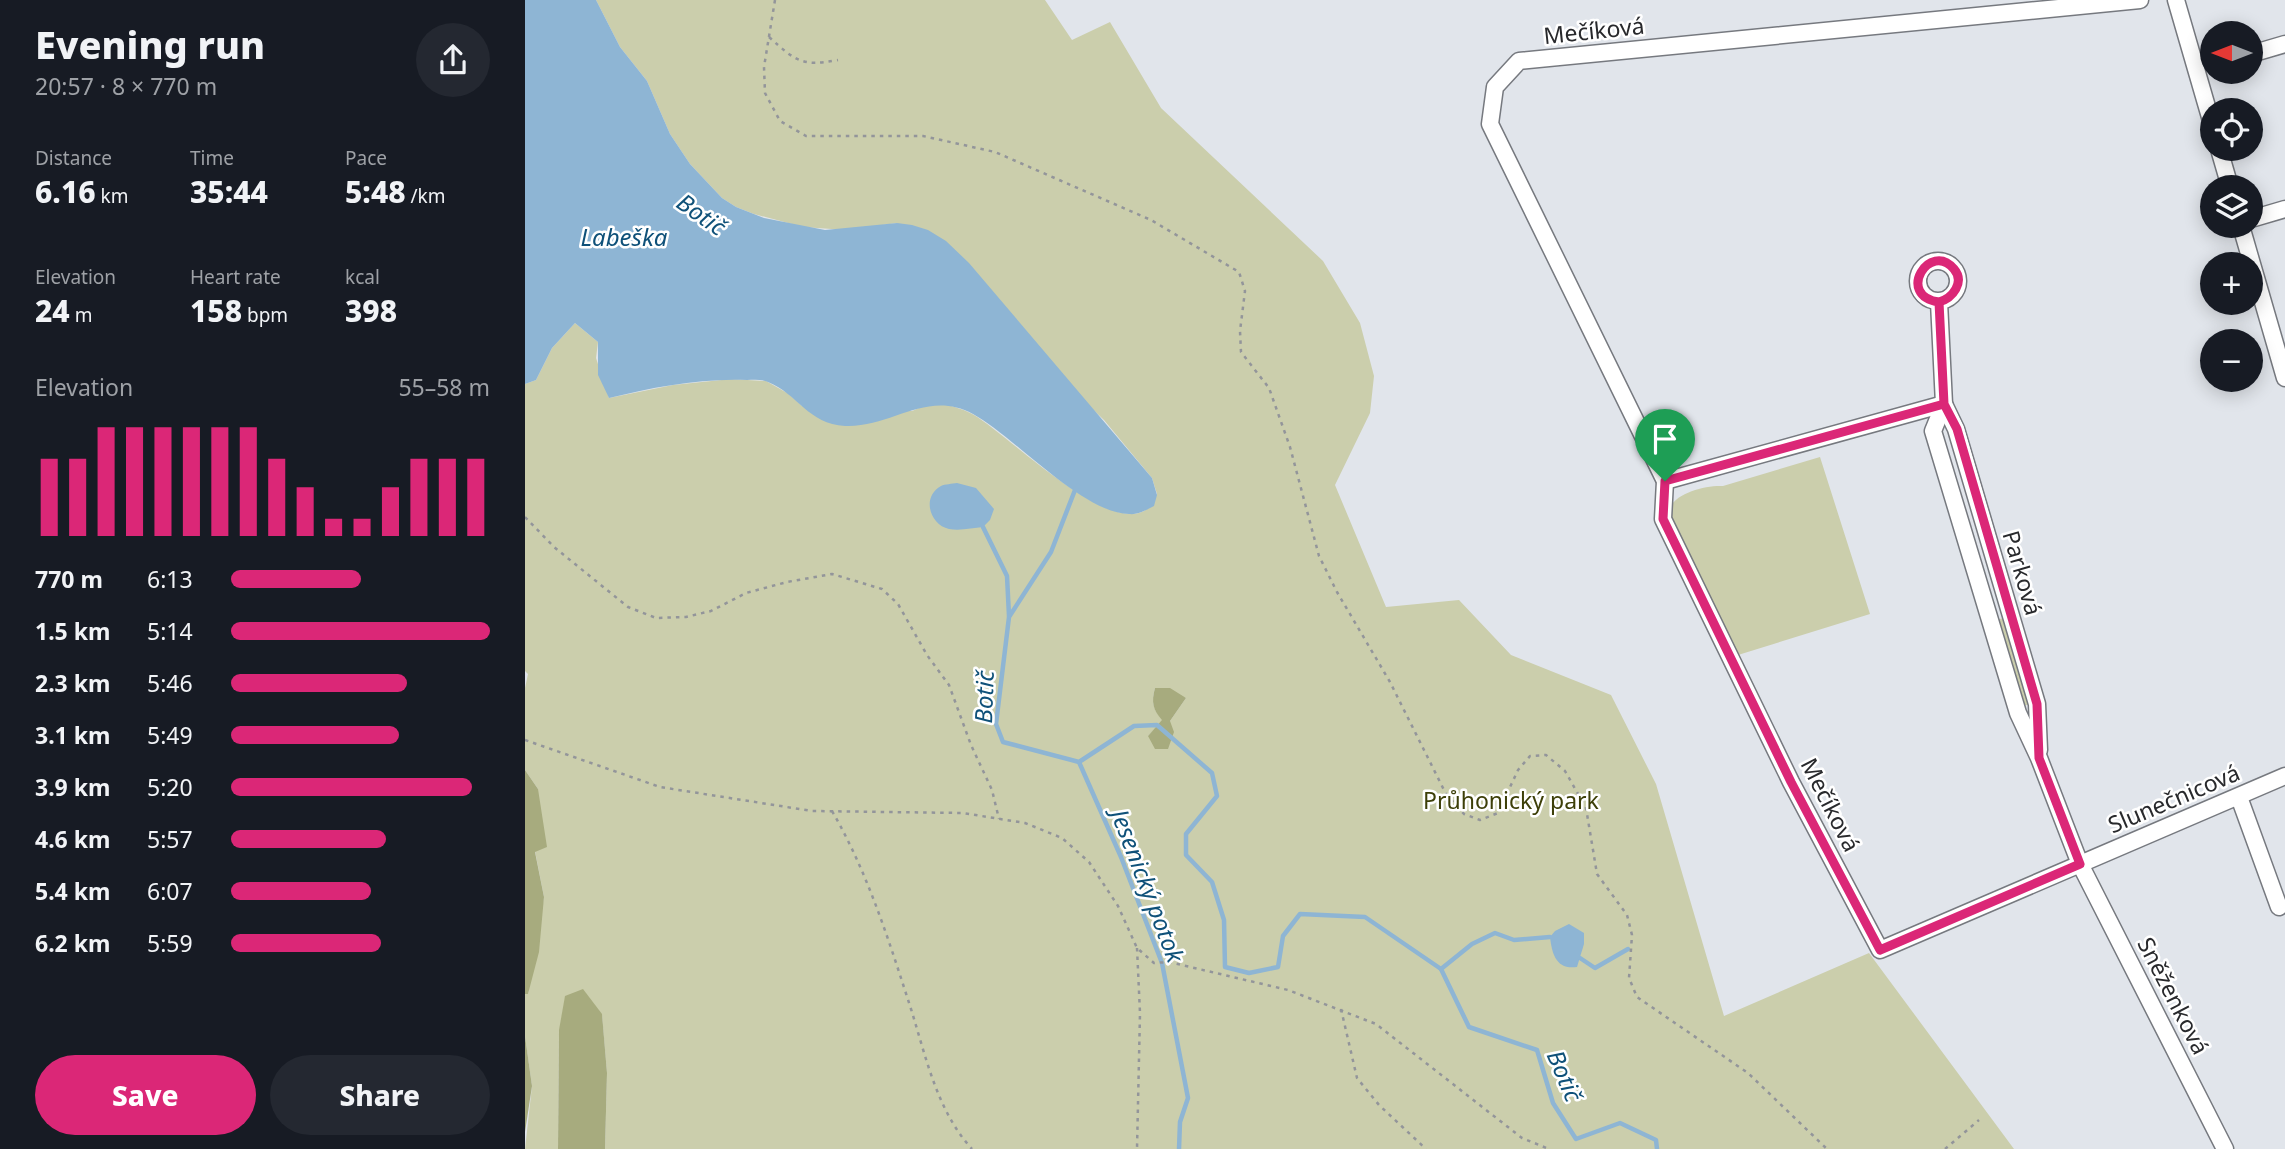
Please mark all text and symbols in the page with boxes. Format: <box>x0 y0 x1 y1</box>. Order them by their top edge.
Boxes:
street label: Mečíková <box>1542 9 1646 51</box>
text: Evening run <box>35 18 265 70</box>
north arrow <box>2200 21 2263 84</box>
map controls <box>2200 21 2263 392</box>
button: share <box>416 23 490 97</box>
text: 20:57 · 8 × 770 m <box>35 70 217 102</box>
button: locate <box>2200 98 2263 161</box>
text: Distance <box>35 145 112 171</box>
text: Time <box>190 145 234 171</box>
text: Pace <box>345 145 387 171</box>
text: 6.16 <box>35 171 96 212</box>
text: 35:44 <box>190 171 268 212</box>
text: 5:48 <box>345 171 406 212</box>
button: layers <box>2200 175 2263 238</box>
text: km <box>96 183 128 209</box>
text: /km <box>406 183 446 209</box>
water label: Botič <box>671 185 735 244</box>
water label: Labeška <box>581 220 668 253</box>
button: + <box>2200 252 2263 315</box>
text: Elevation <box>35 264 116 290</box>
text: Heart rate <box>190 264 281 290</box>
text: kcal <box>345 264 380 290</box>
text: 24 <box>35 290 70 331</box>
text: 158 <box>190 290 242 331</box>
text: 398 <box>345 290 397 331</box>
text: m <box>70 302 92 328</box>
text: bpm <box>242 302 288 328</box>
button: − <box>2200 329 2263 392</box>
text: Elevation <box>35 371 133 403</box>
text: 55–58 m <box>398 371 490 403</box>
pin <box>1635 409 1695 481</box>
icon: arrive <box>1646 420 1684 458</box>
street label: Parková <box>1996 527 2050 619</box>
text: 770 m <box>35 563 103 595</box>
text: 6:13 <box>147 563 193 595</box>
text: 1.5 km <box>35 615 110 647</box>
text: 5:14 <box>147 615 193 647</box>
text: 2.3 km <box>35 667 110 699</box>
text: 5:46 <box>147 667 193 699</box>
water label: Botič <box>966 668 1001 724</box>
text: 3.1 km <box>35 719 110 751</box>
text: 5:49 <box>147 719 193 751</box>
street label: Mečíková <box>1794 752 1868 857</box>
street label: Slunečnicová <box>2103 756 2244 840</box>
text: 3.9 km <box>35 771 110 803</box>
text: 5:20 <box>147 771 193 803</box>
park label: Průhonický park <box>1423 784 1600 816</box>
water label: Jesenický potok <box>1103 800 1193 968</box>
text: 4.6 km <box>35 823 110 855</box>
text: 5:57 <box>147 823 193 855</box>
text: 5.4 km <box>35 875 110 907</box>
text: 6:07 <box>147 875 193 907</box>
text: 6.2 km <box>35 927 110 959</box>
text: 5:59 <box>147 927 193 959</box>
street label: Sněženková <box>2131 931 2217 1060</box>
water label: Botič <box>1540 1045 1592 1108</box>
button: Save <box>35 1055 256 1135</box>
button: Share <box>270 1055 490 1135</box>

